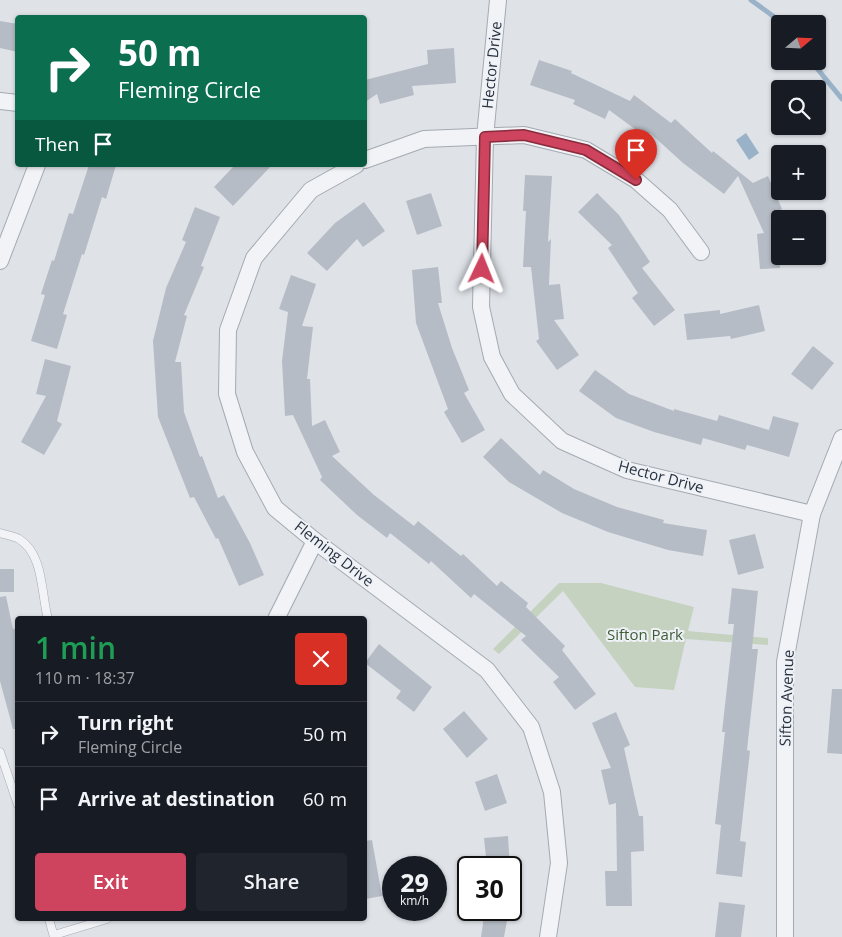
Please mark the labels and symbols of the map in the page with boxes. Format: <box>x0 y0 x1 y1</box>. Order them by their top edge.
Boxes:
north arrow <box>771 15 826 70</box>
street label: Hector Drive <box>476 20 506 110</box>
pin <box>615 129 657 180</box>
position arrow <box>455 242 507 294</box>
street label: Hector Drive <box>616 455 706 497</box>
street label: Fleming Drive <box>291 516 378 591</box>
park label: Sifton Park <box>607 624 683 644</box>
street label: Sifton Avenue <box>774 649 798 747</box>
speed limit sign: 30 <box>457 856 522 921</box>

